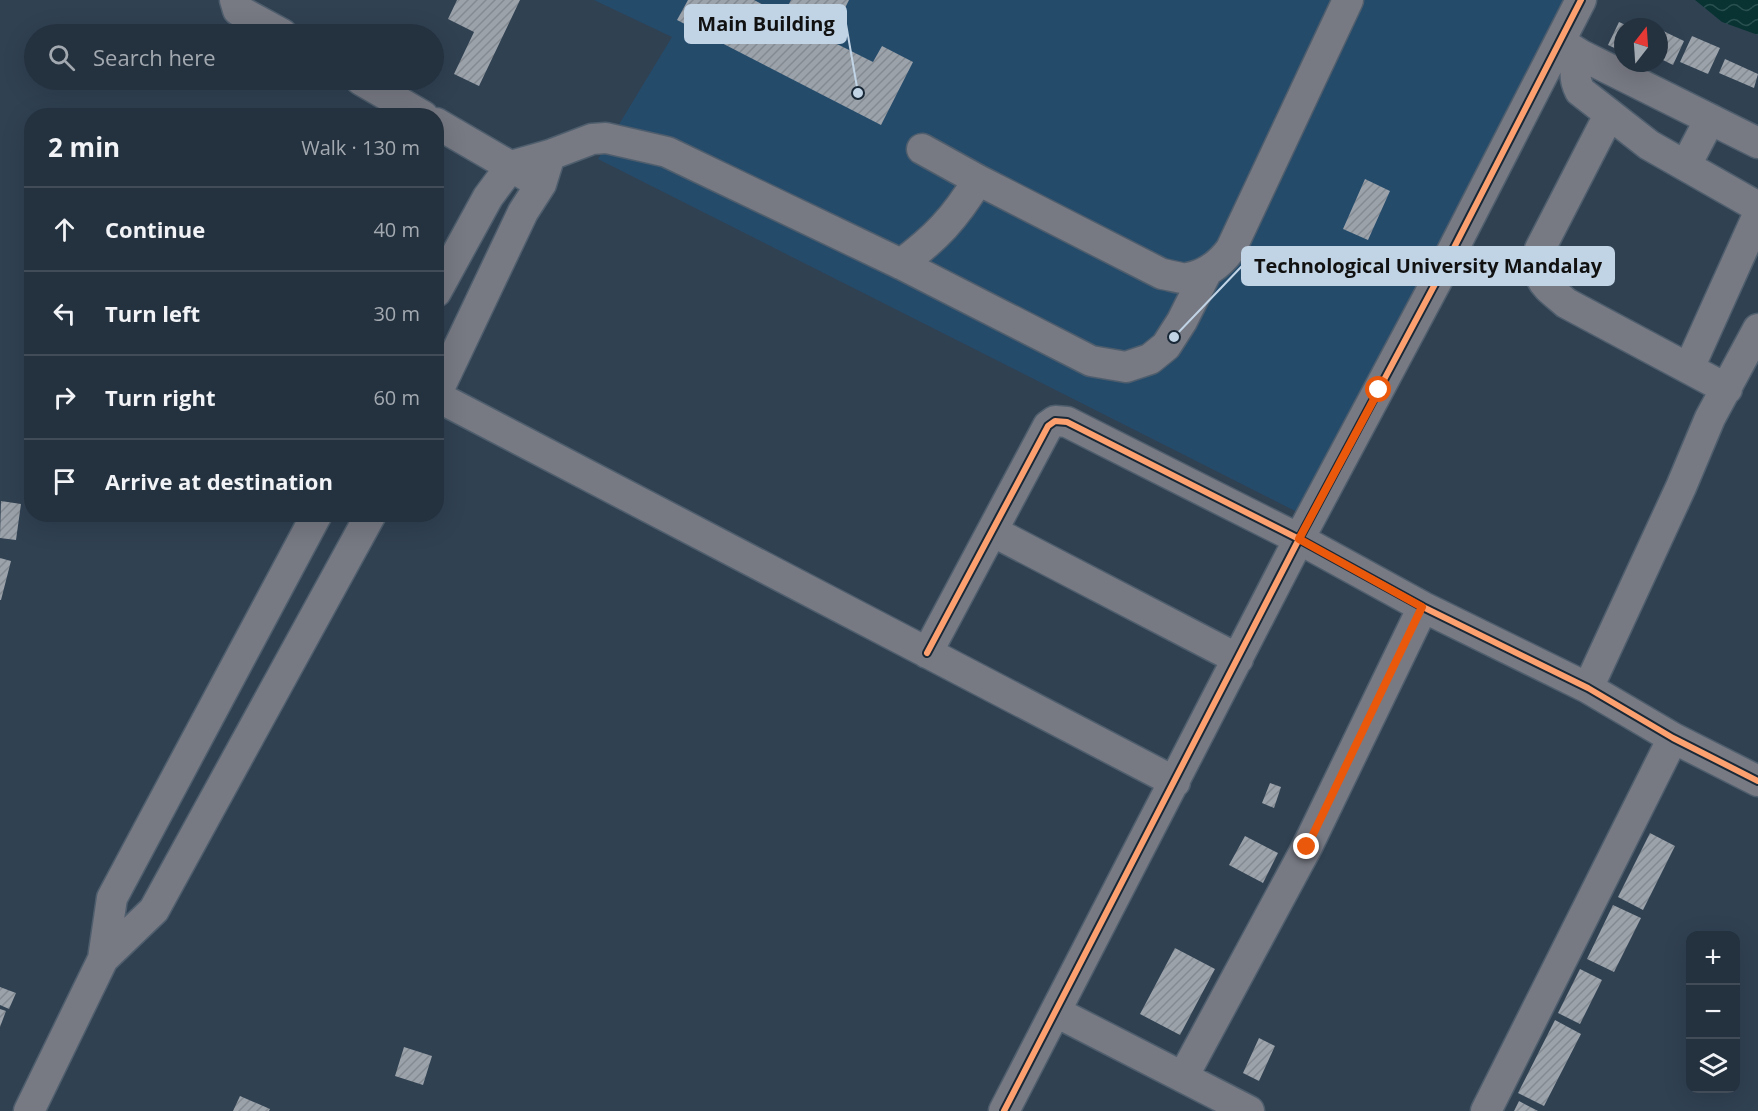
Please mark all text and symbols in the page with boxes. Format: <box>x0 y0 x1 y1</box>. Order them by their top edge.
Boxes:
callout: Main Building <box>685 5 846 43</box>
text: Main Building <box>697 10 835 37</box>
north arrow <box>1614 18 1668 72</box>
search box <box>24 24 444 90</box>
icon: search <box>45 41 78 74</box>
text: Search here <box>93 42 216 72</box>
text: 2 min <box>48 129 120 165</box>
text: Walk · 130 m <box>301 134 420 161</box>
icon: ahead <box>48 213 81 246</box>
text: Continue <box>105 214 205 244</box>
text: 40 m <box>373 216 420 243</box>
callout: Technological University Mandalay <box>1242 247 1614 285</box>
text: Technological University Mandalay <box>1254 252 1603 279</box>
icon: left <box>48 297 81 330</box>
text: Turn left <box>105 298 200 328</box>
text: 30 m <box>373 300 420 327</box>
route start <box>1365 376 1391 402</box>
icon: right <box>48 381 81 414</box>
text: Turn right <box>105 382 216 412</box>
text: 60 m <box>373 384 420 411</box>
icon: arrive <box>48 465 81 498</box>
text: Arrive at destination <box>105 466 333 496</box>
route end <box>1293 833 1319 859</box>
map controls <box>1686 931 1740 1093</box>
button: + <box>1686 931 1740 985</box>
button: − <box>1686 985 1740 1039</box>
button: layers <box>1686 1039 1740 1093</box>

